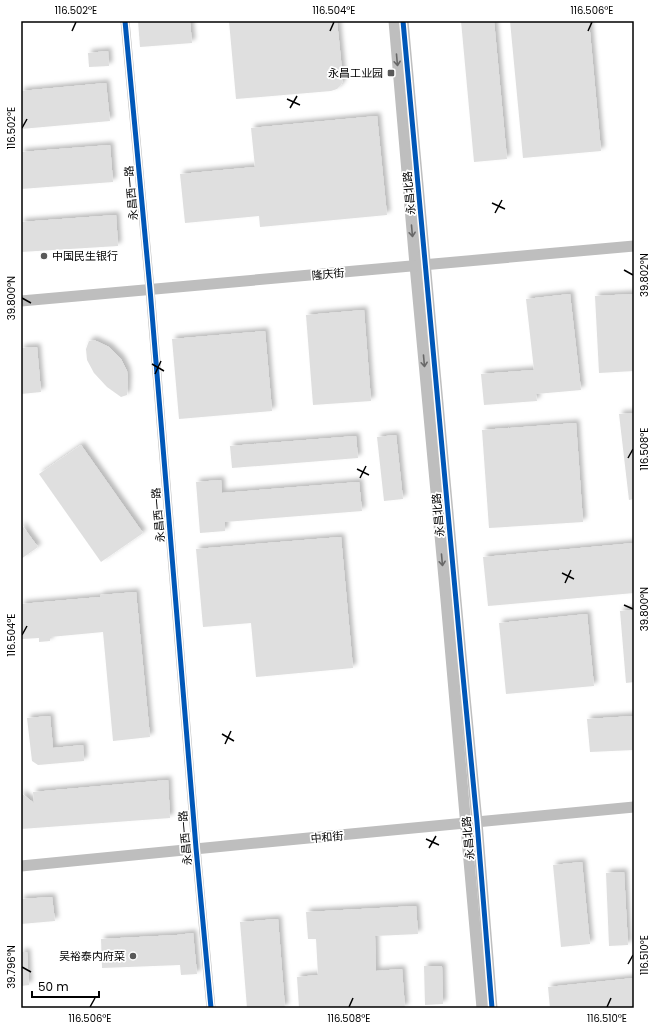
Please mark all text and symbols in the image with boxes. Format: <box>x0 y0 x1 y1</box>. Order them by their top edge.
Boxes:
text: 116.502°E <box>55 3 97 18</box>
text: 116.504°E <box>313 3 355 18</box>
text: 116.506°E <box>571 3 614 18</box>
one-way arrow <box>394 53 401 66</box>
place label: 永昌工业园 <box>328 65 383 81</box>
marker: 永昌工业园 <box>386 68 396 78</box>
text: 116.502°E <box>4 107 19 149</box>
street label: 永昌西一路 <box>121 165 141 221</box>
street label: 永昌北路 <box>399 170 419 216</box>
one-way arrow <box>408 224 416 237</box>
place label: 中国民生银行 <box>52 248 118 264</box>
marker: 中国民生银行 <box>39 251 49 261</box>
text: 39.802°N <box>637 253 652 297</box>
street label: 隆庆街 <box>311 265 345 283</box>
text: 39.800°N <box>4 276 19 320</box>
one-way arrow <box>420 354 427 367</box>
text: 116.508°E <box>637 428 652 470</box>
street label: 永昌西一路 <box>148 487 168 543</box>
street label: 永昌北路 <box>428 492 448 538</box>
one-way arrow <box>439 553 446 566</box>
text: 39.800°N <box>637 587 652 631</box>
text: 116.504°E <box>4 614 19 656</box>
street label: 永昌西一路 <box>175 810 195 866</box>
street label: 永昌北路 <box>458 815 478 861</box>
street label: 中和街 <box>310 828 344 846</box>
text: 116.510°E <box>637 935 652 975</box>
text: 39.796°N <box>4 945 19 989</box>
place label: 吴裕泰内府菜 <box>59 948 125 964</box>
marker: 吴裕泰内府菜 <box>128 951 138 961</box>
scale bar <box>32 973 99 999</box>
text: 50 m <box>38 978 69 995</box>
text: 116.506°E <box>69 1011 112 1026</box>
text: 116.508°E <box>328 1011 370 1026</box>
text: 116.510°E <box>587 1011 627 1026</box>

